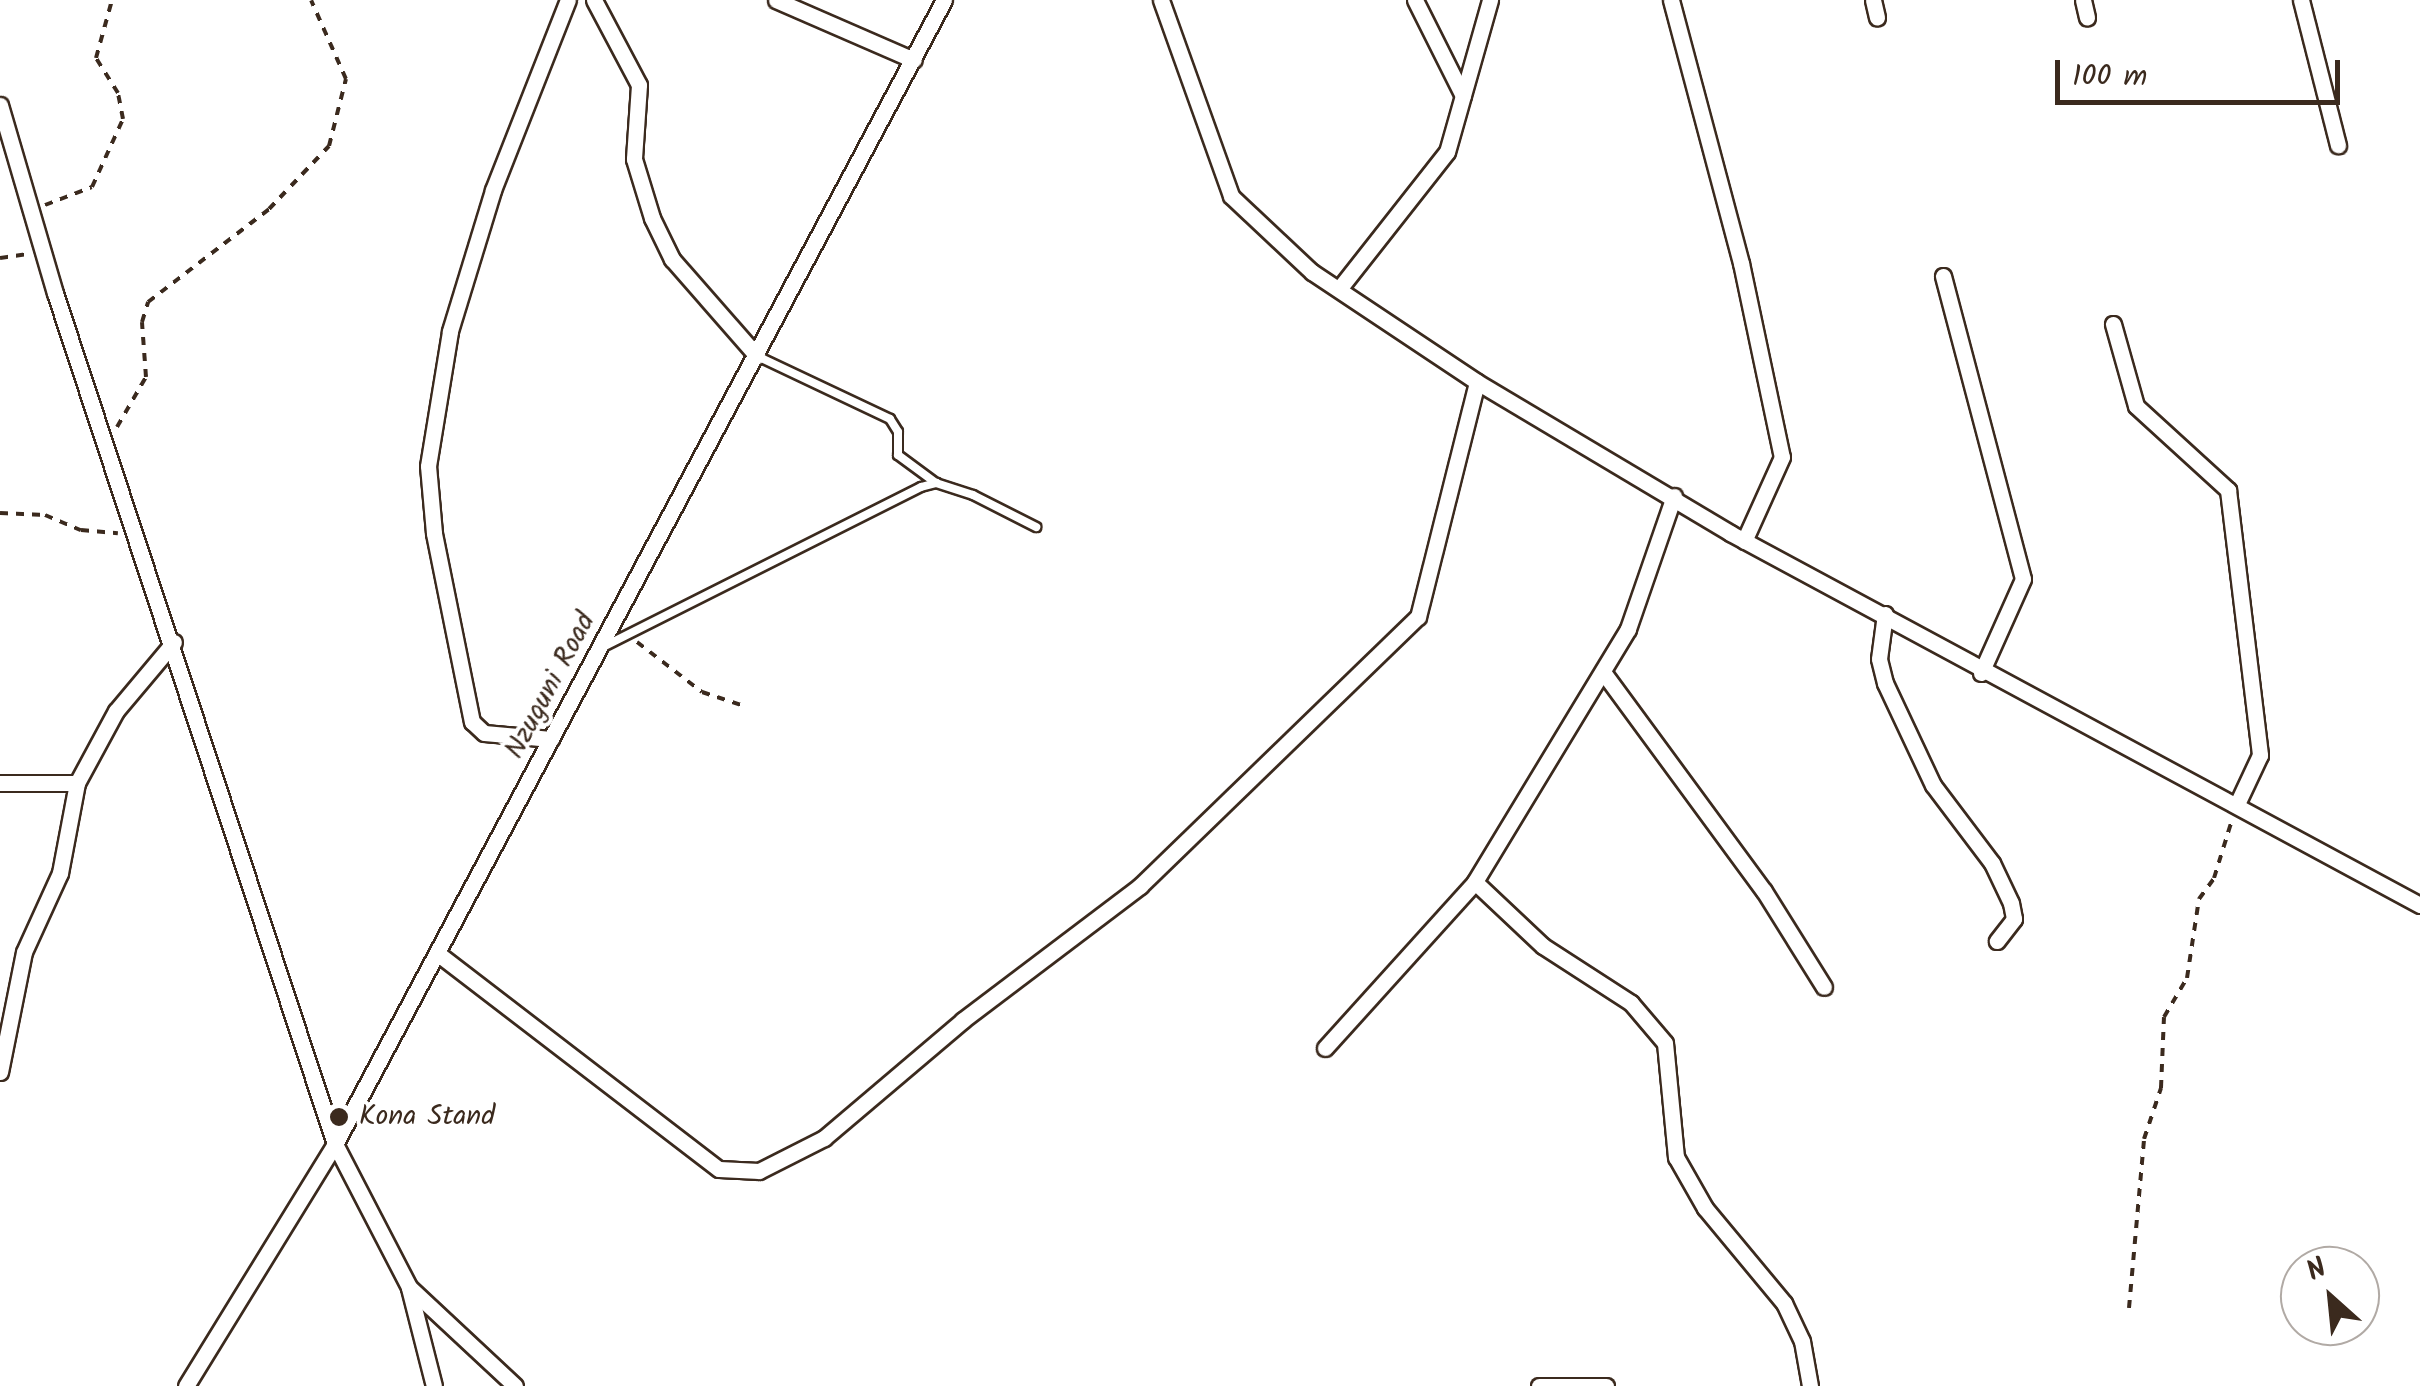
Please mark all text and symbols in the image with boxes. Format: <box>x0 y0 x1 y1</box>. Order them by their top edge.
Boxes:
scale bar <box>2060 40 2345 102</box>
text: 100 m <box>2072 53 2147 101</box>
street label: Nzuguni Road <box>498 607 604 765</box>
place label: Kona Stand <box>359 1100 495 1134</box>
marker: Kona Stand <box>328 1106 350 1128</box>
north arrow <box>2280 1246 2380 1346</box>
text: N <box>2299 1247 2335 1295</box>

